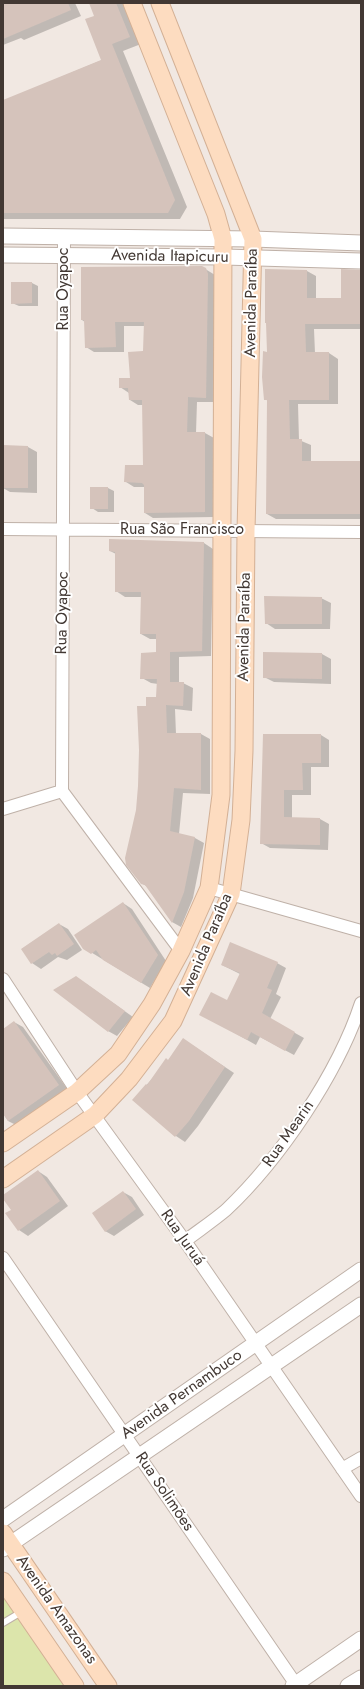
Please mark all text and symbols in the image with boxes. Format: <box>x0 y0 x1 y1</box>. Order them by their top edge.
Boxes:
street label: Avenida Itapicuru <box>111 246 229 268</box>
street label: Rua Oyapoc <box>54 248 74 330</box>
street label: Avenida Paraíba <box>241 248 263 358</box>
street label: Rua São Francisco <box>120 520 244 540</box>
street label: Rua Oyapoc <box>53 571 73 655</box>
street label: Avenida Paraíba <box>234 572 256 682</box>
street label: Avenida Paraíba <box>177 891 237 999</box>
street label: Rua Mearin <box>259 1097 319 1171</box>
street label: Rua Juruá <box>156 1206 208 1270</box>
street label: Avenida Pernambuco <box>118 1346 246 1444</box>
street label: Rua Solimões <box>131 1449 197 1535</box>
street label: Avenida Amazonas <box>11 1552 101 1668</box>

